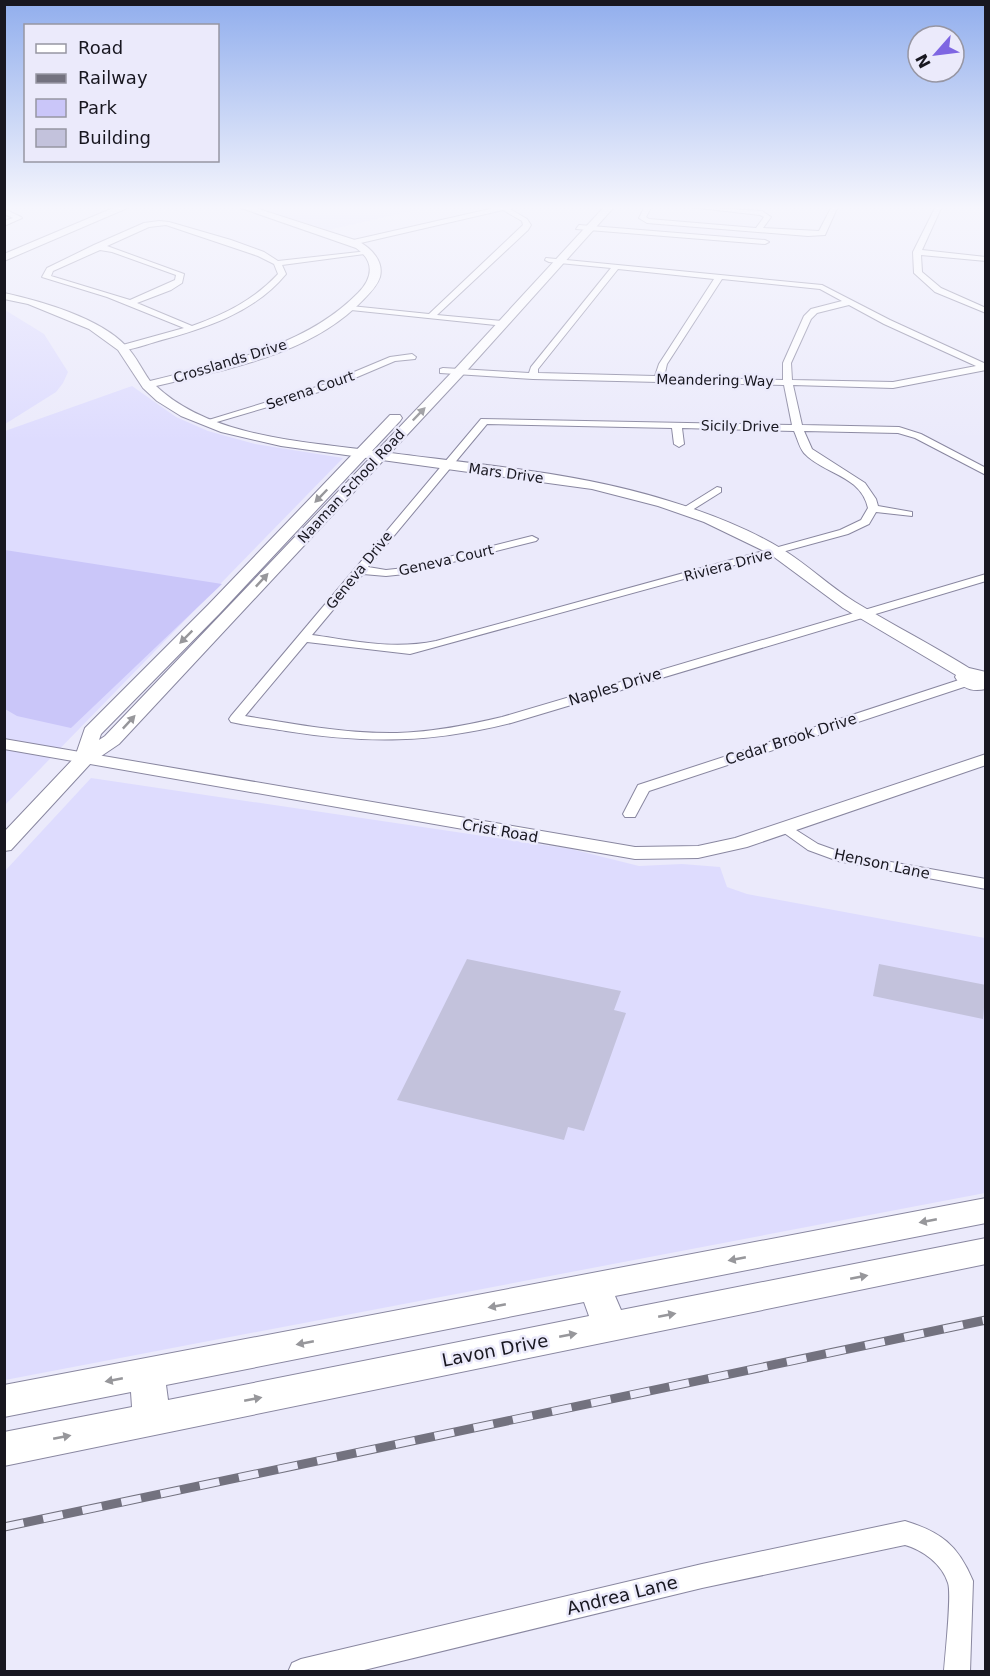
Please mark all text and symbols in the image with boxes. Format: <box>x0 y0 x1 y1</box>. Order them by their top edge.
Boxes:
legend <box>24 24 219 162</box>
north arrow <box>906 24 966 84</box>
text: Road <box>78 37 123 58</box>
text: N <box>912 50 935 71</box>
text: Railway <box>78 67 148 88</box>
text: Park <box>78 97 117 118</box>
text: Building <box>78 127 151 148</box>
street label: Crosslands Drive <box>171 336 289 386</box>
street label: Serena Court <box>264 367 357 413</box>
street label: Meandering Way <box>656 371 774 389</box>
one-way arrow <box>412 406 426 421</box>
street label: Sicily Drive <box>701 417 779 435</box>
street label: Naaman School Road <box>294 426 408 546</box>
street label: Mars Drive <box>468 460 544 486</box>
one-way arrow <box>314 489 328 504</box>
street label: Geneva Drive <box>323 528 395 612</box>
street label: Geneva Court <box>397 541 495 579</box>
street label: Riviera Drive <box>682 546 774 584</box>
one-way arrow <box>255 573 269 587</box>
one-way arrow <box>179 630 193 644</box>
street label: Naples Drive <box>567 664 663 710</box>
street label: Cedar Brook Drive <box>723 709 859 769</box>
one-way arrow <box>122 715 135 730</box>
street label: Crist Road <box>461 815 539 847</box>
street label: Henson Lane <box>832 845 932 883</box>
one-way arrow <box>918 1217 937 1226</box>
one-way arrow <box>727 1255 746 1264</box>
one-way arrow <box>849 1272 868 1281</box>
one-way arrow <box>487 1302 506 1311</box>
one-way arrow <box>658 1310 677 1319</box>
street label: Lavon Drive <box>440 1329 550 1371</box>
one-way arrow <box>558 1330 577 1339</box>
one-way arrow <box>296 1339 315 1348</box>
one-way arrow <box>104 1376 123 1385</box>
one-way arrow <box>244 1394 263 1403</box>
one-way arrow <box>53 1432 72 1441</box>
street label: Andrea Lane <box>564 1571 680 1619</box>

